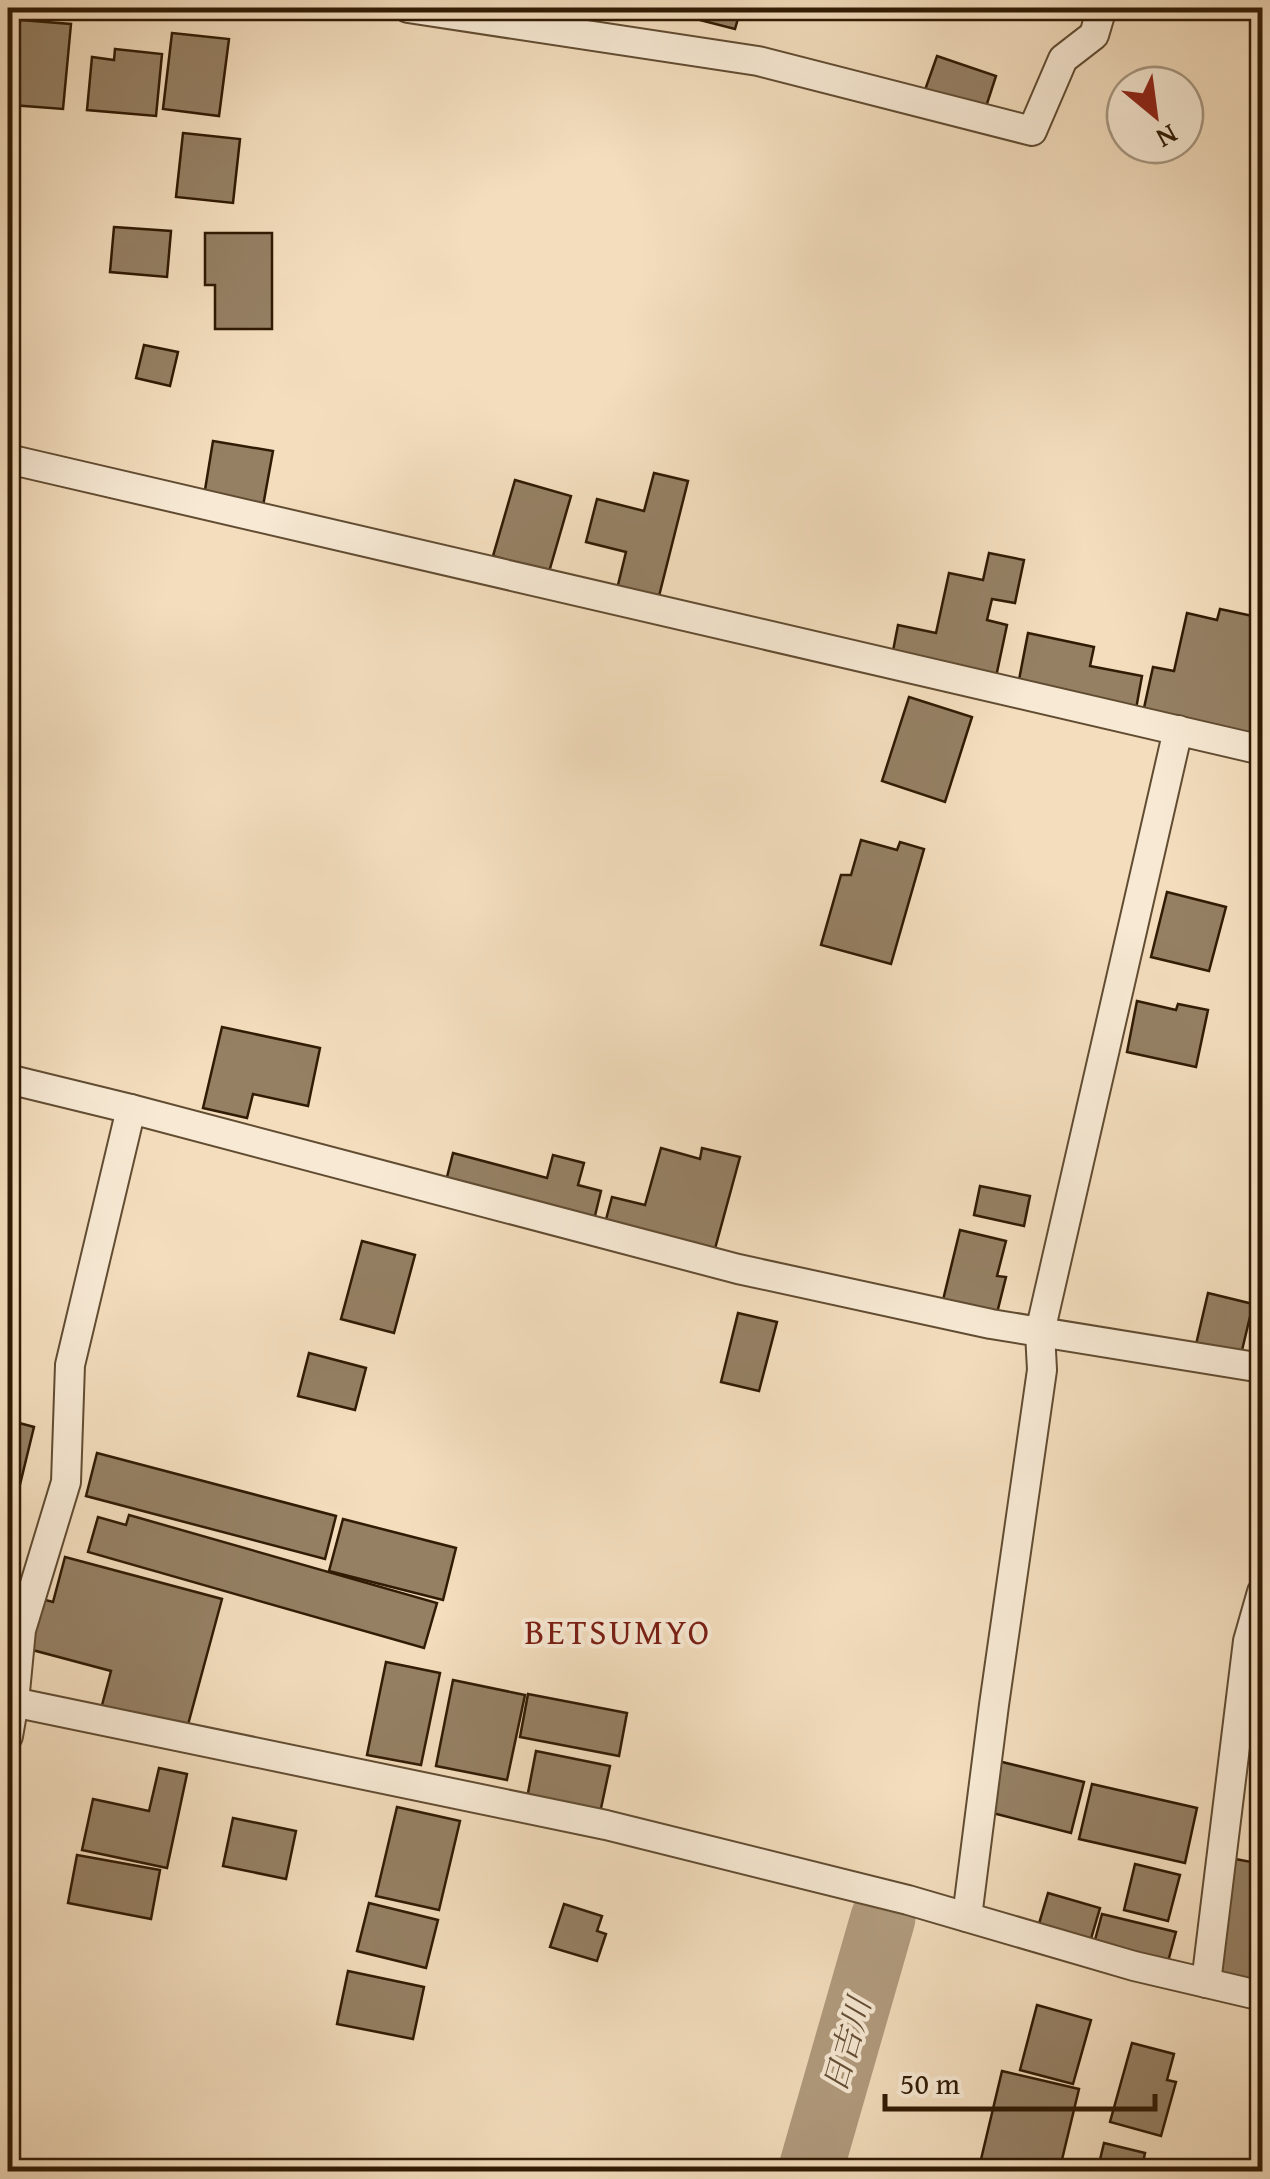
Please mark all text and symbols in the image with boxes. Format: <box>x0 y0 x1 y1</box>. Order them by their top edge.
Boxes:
north arrow <box>1105 65 1205 165</box>
text: N <box>1149 115 1185 160</box>
district label: BETSUMYO <box>525 1606 711 1657</box>
water label: 日吉川 <box>811 1989 883 2097</box>
scale bar <box>885 2049 1155 2111</box>
text: 50 m <box>900 2061 960 2105</box>

